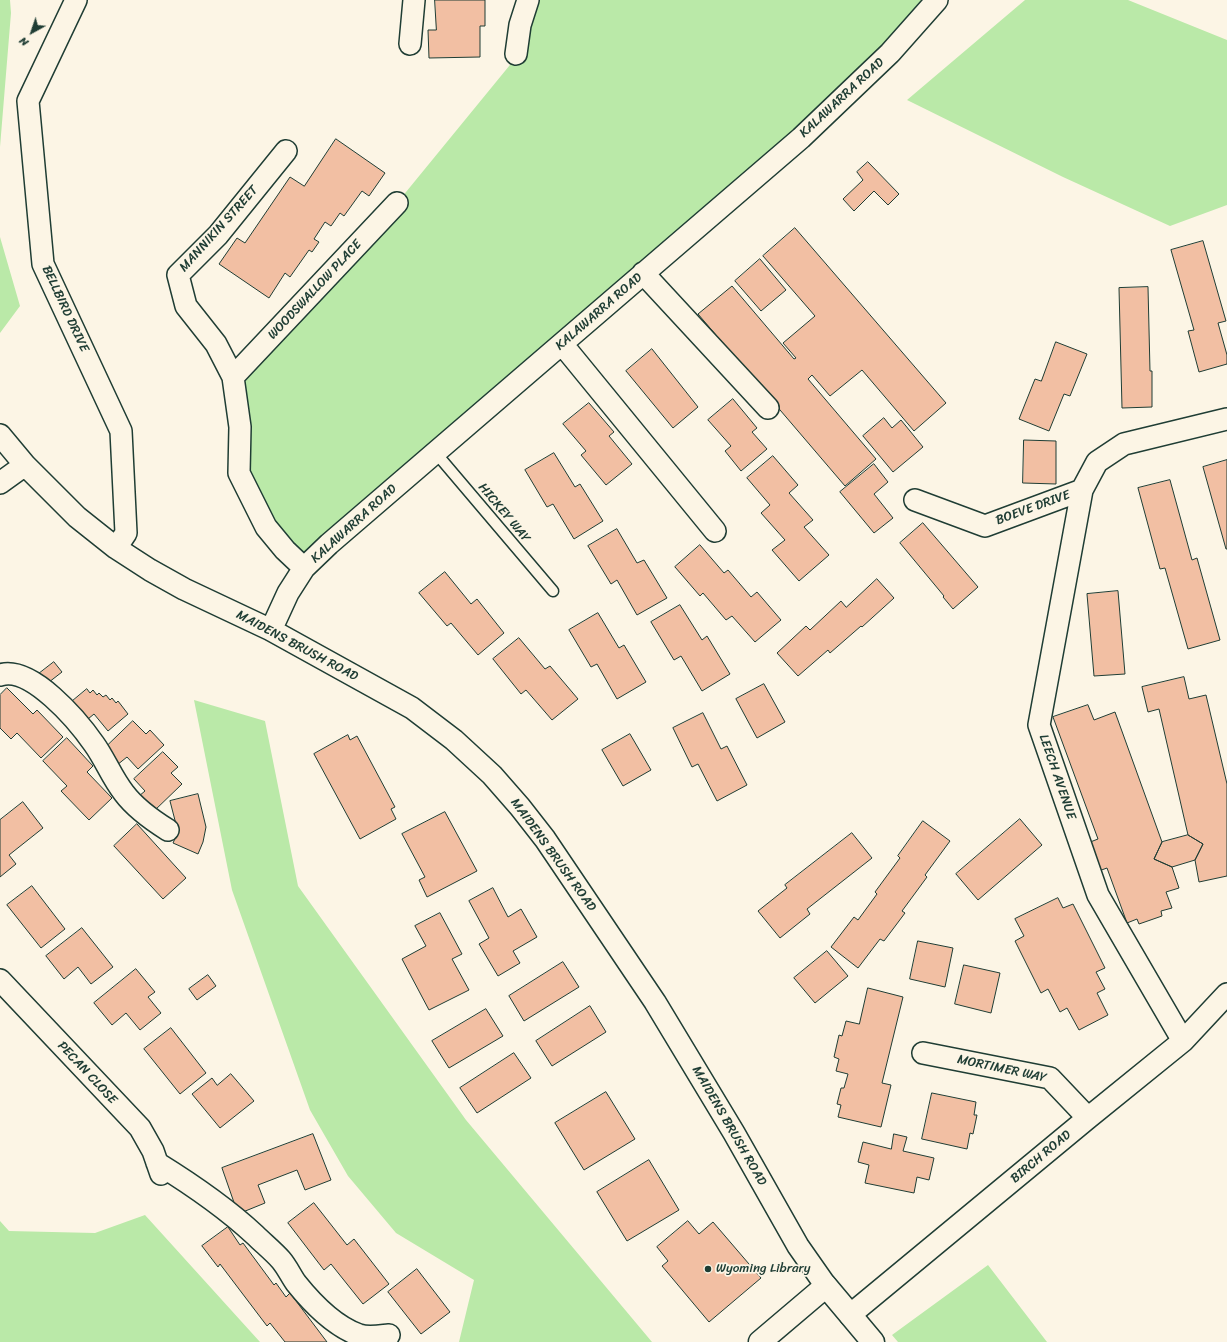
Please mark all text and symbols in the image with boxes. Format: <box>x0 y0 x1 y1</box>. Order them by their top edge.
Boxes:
north arrow <box>12 12 52 52</box>
text: N <box>15 32 33 51</box>
street label: KALAWARRA ROAD <box>796 55 888 141</box>
street label: MANNIKIN STREET <box>176 183 262 275</box>
street label: WOODSWALLOW PLACE <box>265 237 365 343</box>
street label: BELLBIRD DRIVE <box>38 263 92 355</box>
street label: KALAWARRA ROAD <box>552 270 646 354</box>
street label: HICKEY WAY <box>475 480 533 546</box>
street label: KALAWARRA ROAD <box>308 481 400 567</box>
street label: BOEVE DRIVE <box>994 487 1072 529</box>
street label: MAIDENS BRUSH ROAD <box>233 607 361 685</box>
street label: LEECH AVENUE <box>1035 732 1079 822</box>
street label: MAIDENS BRUSH ROAD <box>507 796 599 914</box>
street label: PECAN CLOSE <box>54 1038 120 1108</box>
street label: MORTIMER WAY <box>956 1052 1048 1086</box>
street label: MAIDENS BRUSH ROAD <box>688 1063 770 1189</box>
street label: BIRCH ROAD <box>1008 1127 1074 1187</box>
place label: Wyoming Library <box>716 1261 811 1277</box>
marker: Wyoming Library <box>703 1264 713 1274</box>

